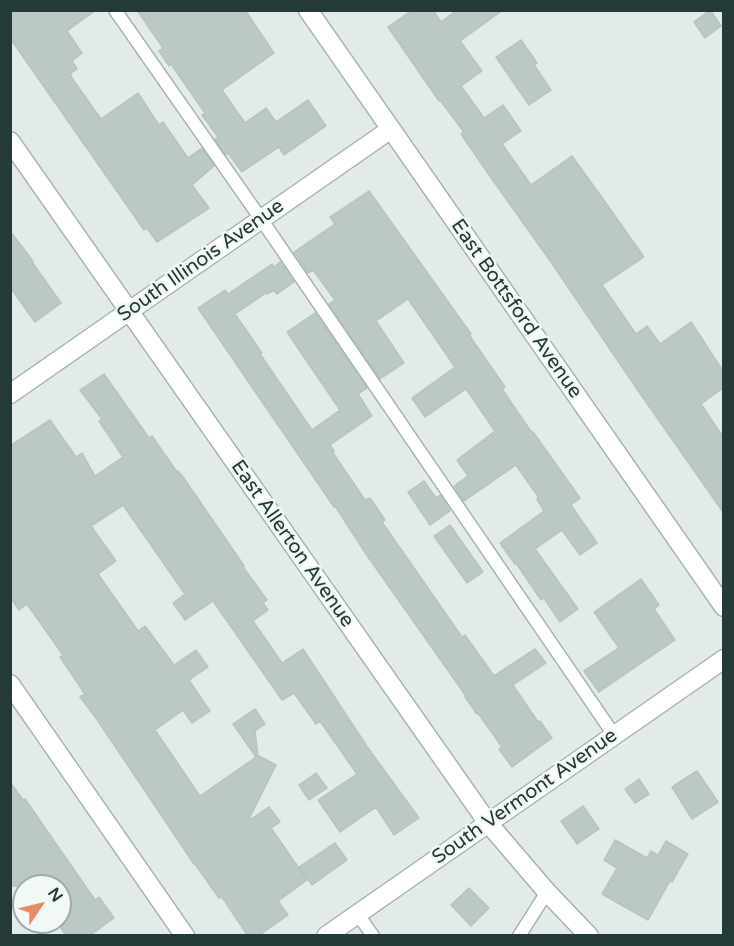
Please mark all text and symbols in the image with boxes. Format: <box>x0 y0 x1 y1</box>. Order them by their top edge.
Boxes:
street label: South Illinois Avenue <box>113 194 289 328</box>
street label: East Bottsford Avenue <box>445 215 587 403</box>
street label: East Allerton Avenue <box>225 456 359 632</box>
street label: South Vermont Avenue <box>428 724 622 870</box>
north arrow <box>12 874 72 934</box>
text: N <box>43 884 67 906</box>

